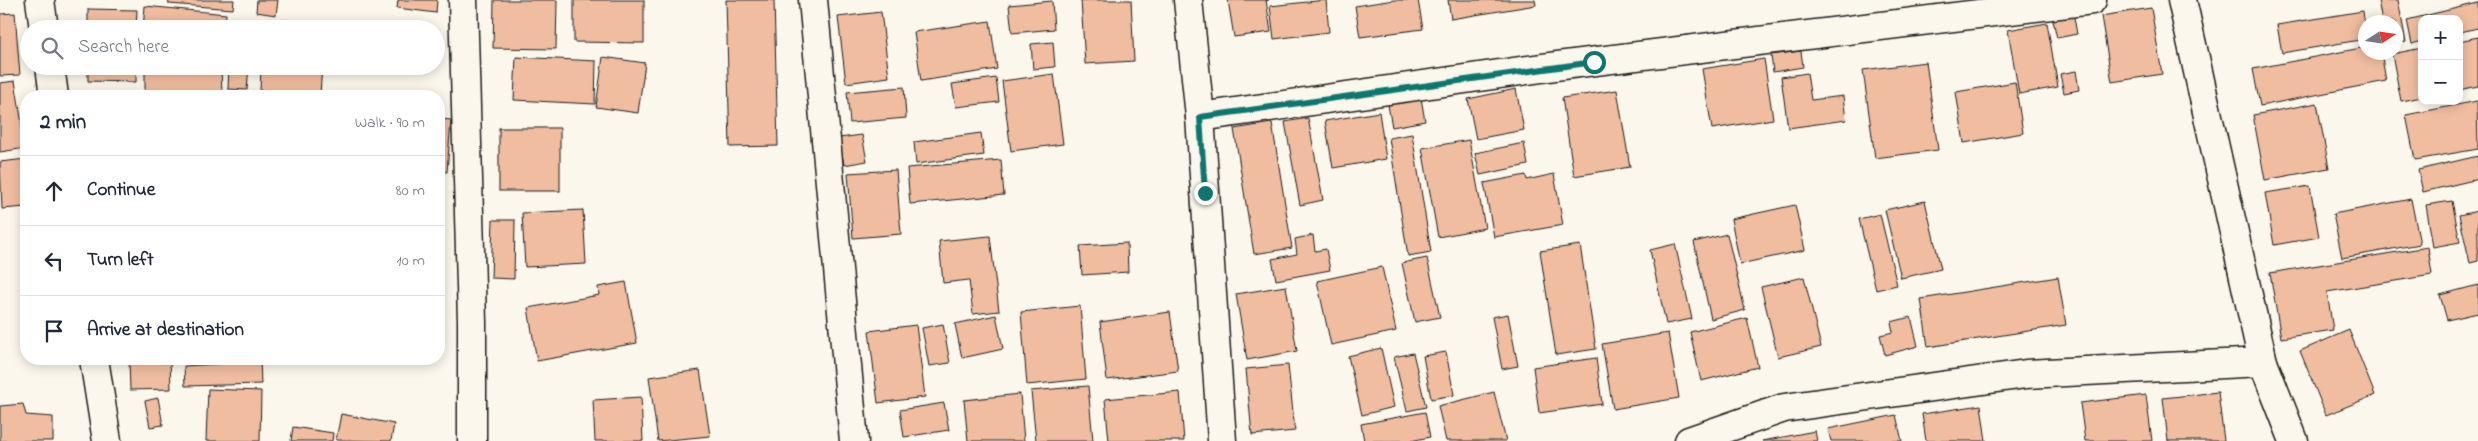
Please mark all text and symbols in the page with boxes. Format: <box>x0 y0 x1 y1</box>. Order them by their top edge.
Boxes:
north arrow <box>2358 15 2403 60</box>
map controls <box>2418 15 2463 105</box>
button: + <box>2418 15 2463 60</box>
search box <box>20 20 445 75</box>
icon: search <box>38 34 66 62</box>
text: Search here <box>78 34 169 61</box>
route start <box>1583 51 1606 74</box>
button: − <box>2418 60 2463 105</box>
text: 2 min <box>40 108 86 138</box>
text: Walk · 90 m <box>355 111 425 135</box>
icon: ahead <box>40 177 68 205</box>
text: Continue <box>87 177 155 204</box>
text: 80 m <box>396 179 425 203</box>
route end <box>1194 182 1217 205</box>
icon: left <box>40 247 68 275</box>
text: Turn left <box>87 247 154 274</box>
text: 10 m <box>397 249 425 273</box>
icon: arrive <box>40 317 68 345</box>
text: Arrive at destination <box>87 317 244 344</box>

